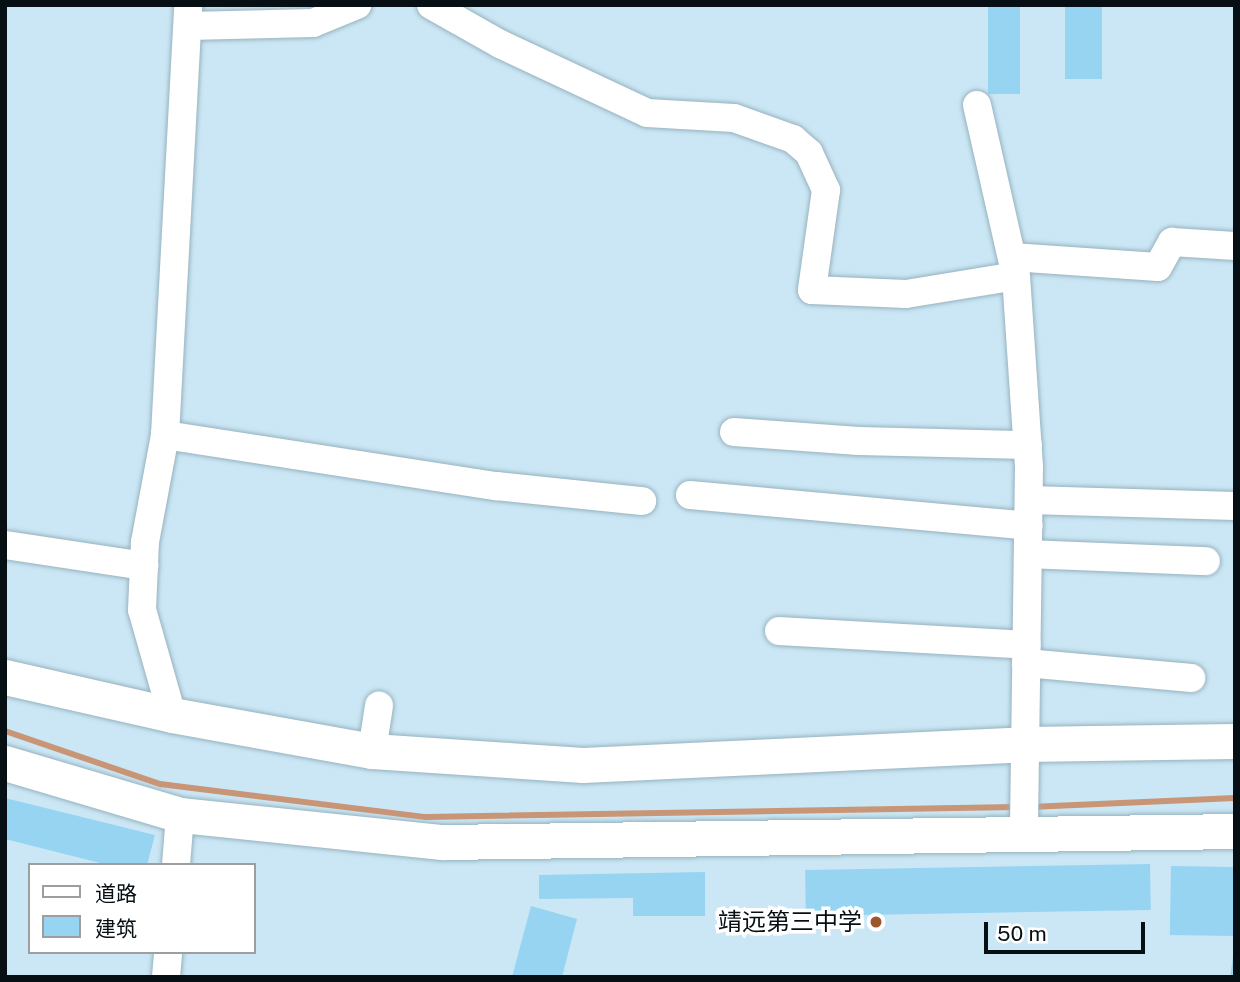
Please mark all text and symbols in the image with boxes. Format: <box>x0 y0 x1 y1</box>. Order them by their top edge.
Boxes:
legend <box>28 863 256 954</box>
text: 道路 <box>95 881 137 906</box>
place label: 靖远第三中学 <box>718 908 862 936</box>
scale bar <box>988 908 1149 952</box>
marker: 靖远第三中学 <box>868 914 884 930</box>
text: 建筑 <box>95 916 137 941</box>
text: 50 m <box>997 921 1047 946</box>

